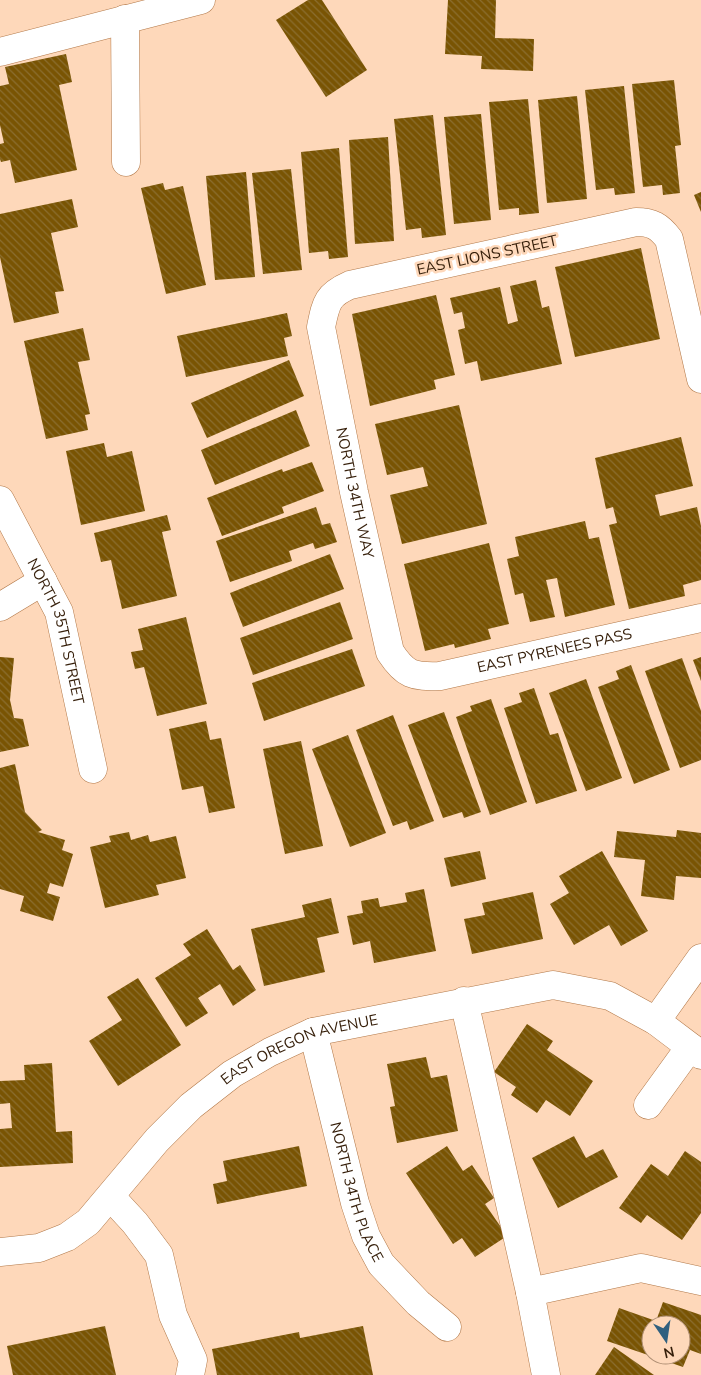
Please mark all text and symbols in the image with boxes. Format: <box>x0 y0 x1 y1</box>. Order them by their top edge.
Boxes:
street label: EAST LIONS STREET <box>415 230 559 280</box>
street label: NORTH 34TH WAY <box>331 425 379 561</box>
street label: NORTH 35TH STREET <box>23 555 89 706</box>
street label: EAST PYRENEES PASS <box>475 624 634 677</box>
street label: EAST OREGON AVENUE <box>217 1010 379 1089</box>
street label: NORTH 34TH PLACE <box>325 1120 388 1266</box>
north arrow <box>641 1315 691 1365</box>
text: N <box>662 1342 676 1363</box>

